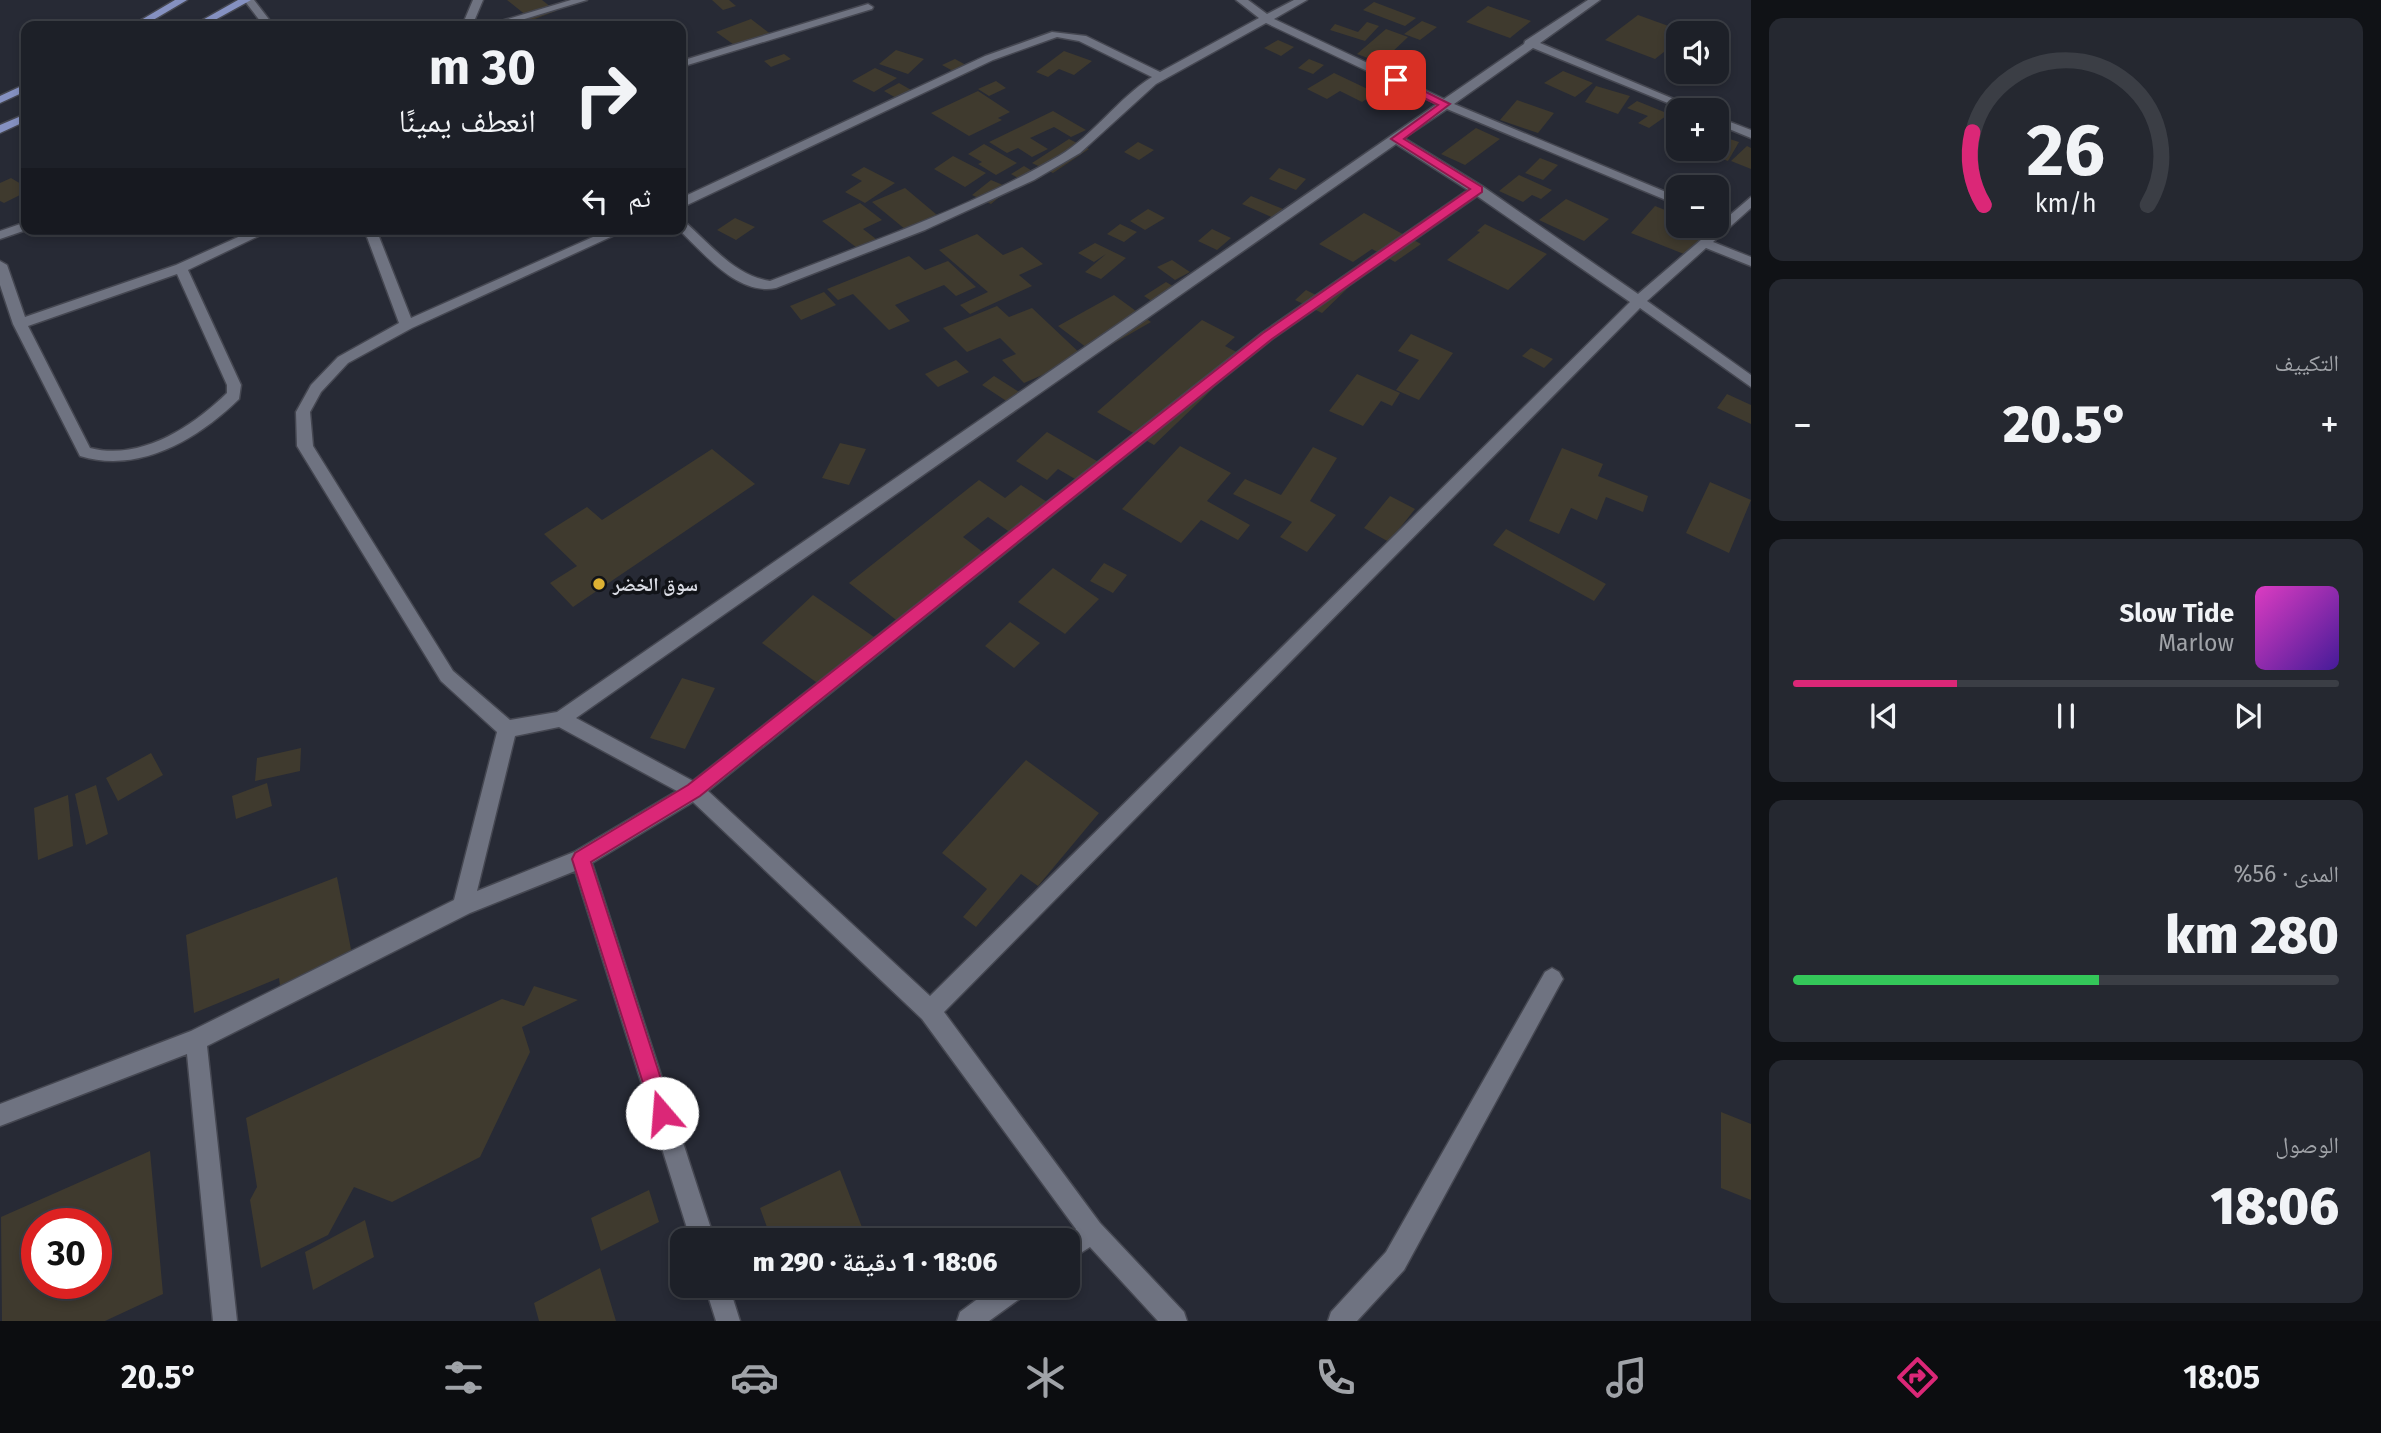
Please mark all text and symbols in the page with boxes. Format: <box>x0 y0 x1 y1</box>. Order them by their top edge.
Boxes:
map controls <box>1666 21 1729 238</box>
button: sound <box>1666 21 1729 84</box>
text: 30 m <box>429 38 536 97</box>
icon: right <box>560 49 651 140</box>
pin <box>1366 50 1426 110</box>
icon: arrive <box>1377 61 1415 99</box>
button: + <box>1666 98 1729 161</box>
text: انعطف يمينًا <box>398 102 536 140</box>
text: 26 <box>2027 108 2105 195</box>
button: − <box>1666 175 1729 238</box>
icon: left <box>576 182 614 220</box>
text: ثم <box>628 183 651 214</box>
text: km/h <box>2035 189 2097 219</box>
text: التكييف <box>2274 349 2339 377</box>
text: 20.5° <box>2003 393 2129 456</box>
text: − <box>1793 402 1812 448</box>
text: + <box>2320 402 2339 448</box>
place label: سوق الخضر <box>612 573 698 596</box>
marker: سوق الخضر <box>591 576 607 592</box>
text: Slow Tide <box>2119 598 2234 629</box>
text: Marlow <box>2158 629 2234 657</box>
icon: previous <box>1865 697 1903 735</box>
icon: pause <box>2047 697 2085 735</box>
icon: next <box>2229 697 2267 735</box>
text: المدى · 56% <box>2234 860 2339 888</box>
text: 280 km <box>2165 904 2339 967</box>
position arrow <box>625 1076 699 1150</box>
text: الوصول <box>2275 1131 2339 1159</box>
text: 18:06 <box>2211 1175 2339 1238</box>
speed limit sign: 30 <box>21 1208 112 1299</box>
text: 18:06 · 1 دقيقة · 290 m <box>753 1247 997 1278</box>
icon: filters <box>439 1353 488 1402</box>
icon: car <box>730 1353 779 1402</box>
icon: climate <box>1021 1353 1070 1402</box>
icon: phone <box>1311 1353 1360 1402</box>
icon: music <box>1602 1353 1651 1402</box>
icon: directions <box>1893 1353 1942 1402</box>
text: 20.5° <box>121 1358 198 1396</box>
text: 18:05 <box>2183 1358 2260 1396</box>

